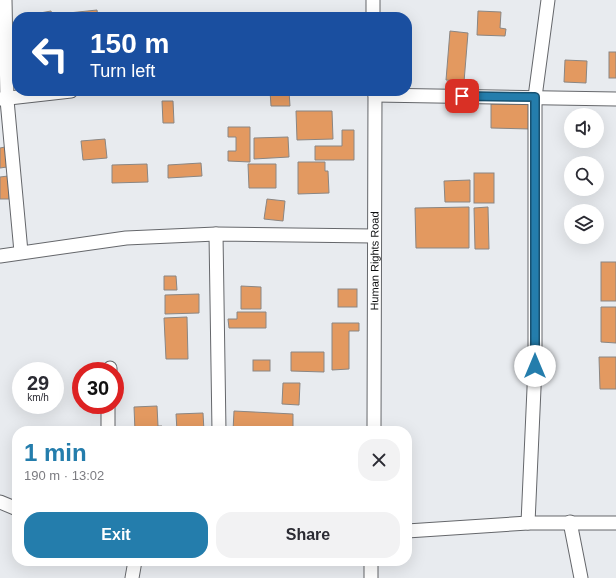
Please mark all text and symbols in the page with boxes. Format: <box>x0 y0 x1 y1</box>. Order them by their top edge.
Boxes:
icon: left <box>24 28 76 80</box>
text: 150 m <box>90 28 169 59</box>
text: Turn left <box>90 61 155 81</box>
pin <box>445 79 479 113</box>
icon: arrive <box>451 85 473 107</box>
map controls <box>564 108 604 244</box>
button: sound <box>564 108 604 148</box>
button: search <box>564 156 604 196</box>
button: layers <box>564 204 604 244</box>
street label: Human Rights Road <box>368 211 381 311</box>
position arrow <box>514 345 556 387</box>
speed limit sign: 30 <box>72 362 124 414</box>
text: 29 <box>27 372 49 394</box>
text: km/h <box>27 392 49 403</box>
text: 1 min <box>24 439 87 466</box>
button: close <box>358 439 400 481</box>
text: 190 m · 13:02 <box>24 468 104 483</box>
button: Exit <box>24 512 208 558</box>
button: Share <box>216 512 400 558</box>

